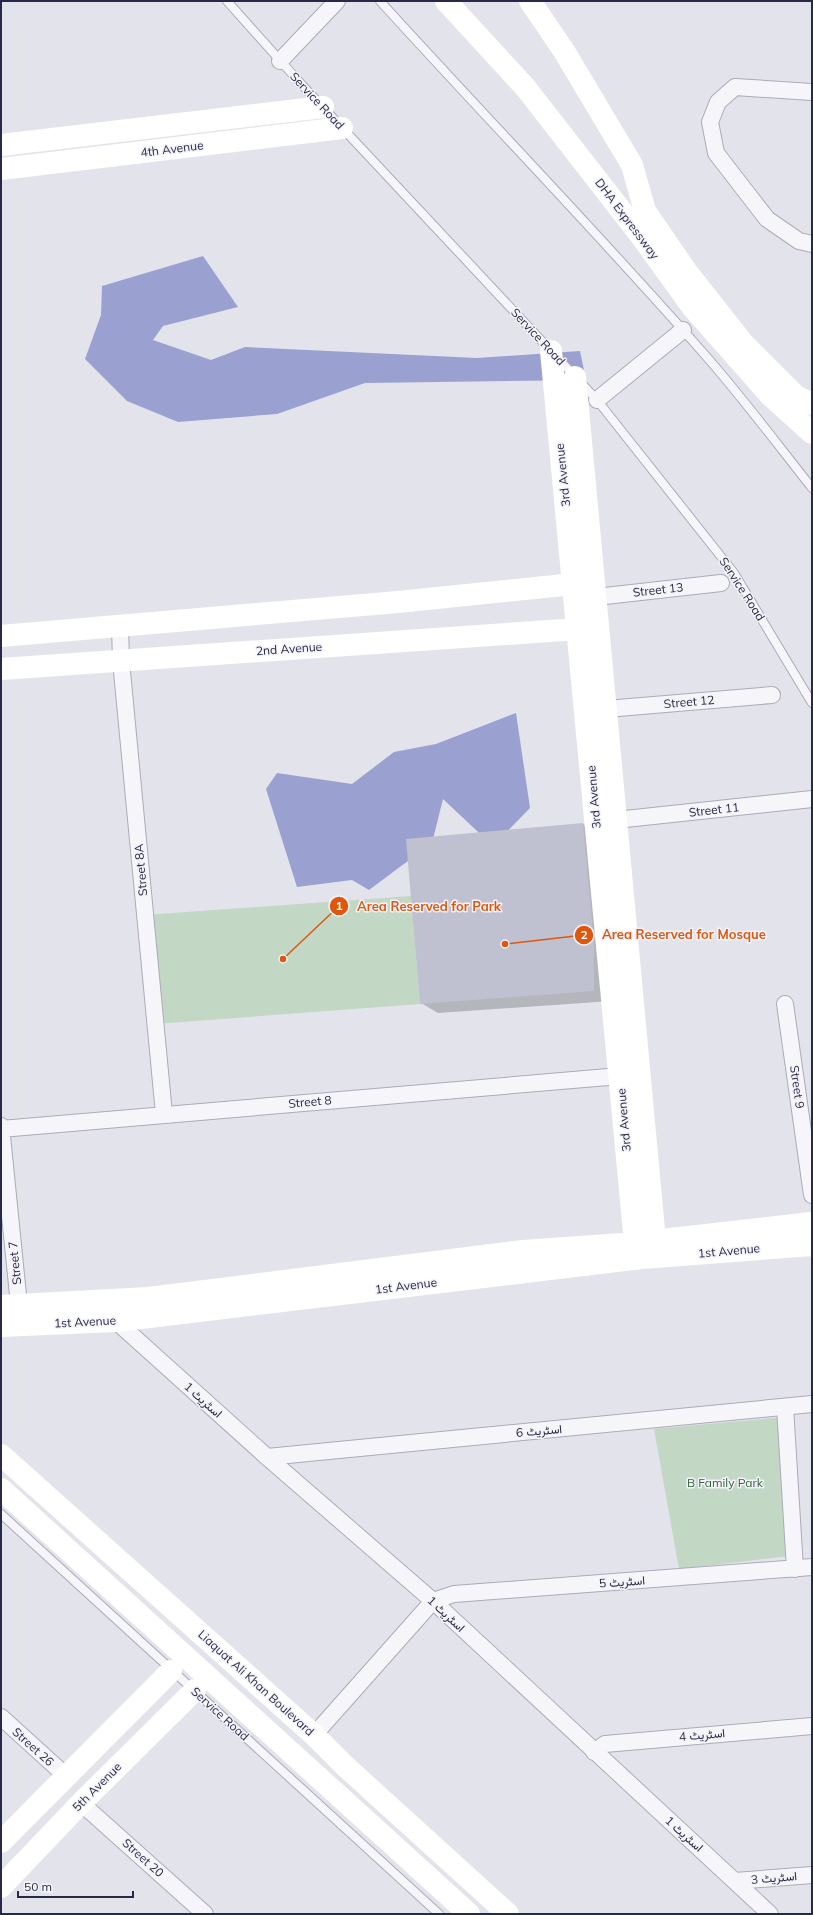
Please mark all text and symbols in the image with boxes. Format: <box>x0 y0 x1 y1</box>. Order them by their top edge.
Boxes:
street label: Service Road <box>287 69 348 132</box>
street label: 4th Avenue <box>140 137 204 160</box>
street label: DHA Expressway <box>592 175 663 263</box>
street label: Service Road <box>508 305 569 368</box>
street label: 3rd Avenue <box>552 443 573 507</box>
street label: Service Road <box>716 554 769 623</box>
street label: Street 13 <box>632 579 684 600</box>
street label: 2nd Avenue <box>255 639 323 658</box>
street label: Street 12 <box>663 692 715 711</box>
street label: 3rd Avenue <box>583 765 604 829</box>
street label: Street 11 <box>688 799 740 820</box>
street label: Street 8A <box>131 843 150 897</box>
callout: Area Reserved for Park <box>329 894 509 919</box>
text: 1 <box>335 898 343 913</box>
text: Area Reserved for Park <box>357 898 502 914</box>
callout: Area Reserved for Mosque <box>574 922 774 947</box>
text: Area Reserved for Mosque <box>602 926 766 942</box>
text: 2 <box>580 927 588 942</box>
street label: Street 9 <box>787 1064 808 1110</box>
street label: 3rd Avenue <box>613 1088 634 1152</box>
street label: Street 8 <box>288 1092 332 1111</box>
street label: 1st Avenue <box>697 1240 761 1261</box>
street label: Street 7 <box>5 1241 24 1285</box>
street label: 1st Avenue <box>374 1274 438 1297</box>
street label: 1st Avenue <box>54 1312 116 1331</box>
street label: اسٹریٹ 1 <box>180 1379 226 1421</box>
street label: اسٹریٹ 6 <box>515 1421 563 1441</box>
park label: B Family Park <box>687 1475 764 1490</box>
street label: اسٹریٹ 5 <box>598 1572 646 1592</box>
street label: اسٹریٹ 1 <box>424 1592 468 1636</box>
street label: Liaquat Ali Khan Boulevard <box>195 1626 318 1739</box>
street label: Service Road <box>188 1684 252 1744</box>
street label: Street 26 <box>9 1724 57 1769</box>
street label: اسٹریٹ 4 <box>678 1725 726 1745</box>
street label: 5th Avenue <box>69 1759 124 1814</box>
street label: اسٹریٹ 1 <box>661 1813 707 1855</box>
street label: Street 20 <box>119 1835 167 1880</box>
street label: اسٹریٹ 3 <box>750 1868 798 1888</box>
scale bar <box>18 1873 133 1899</box>
text: 50 m <box>24 1879 52 1894</box>

